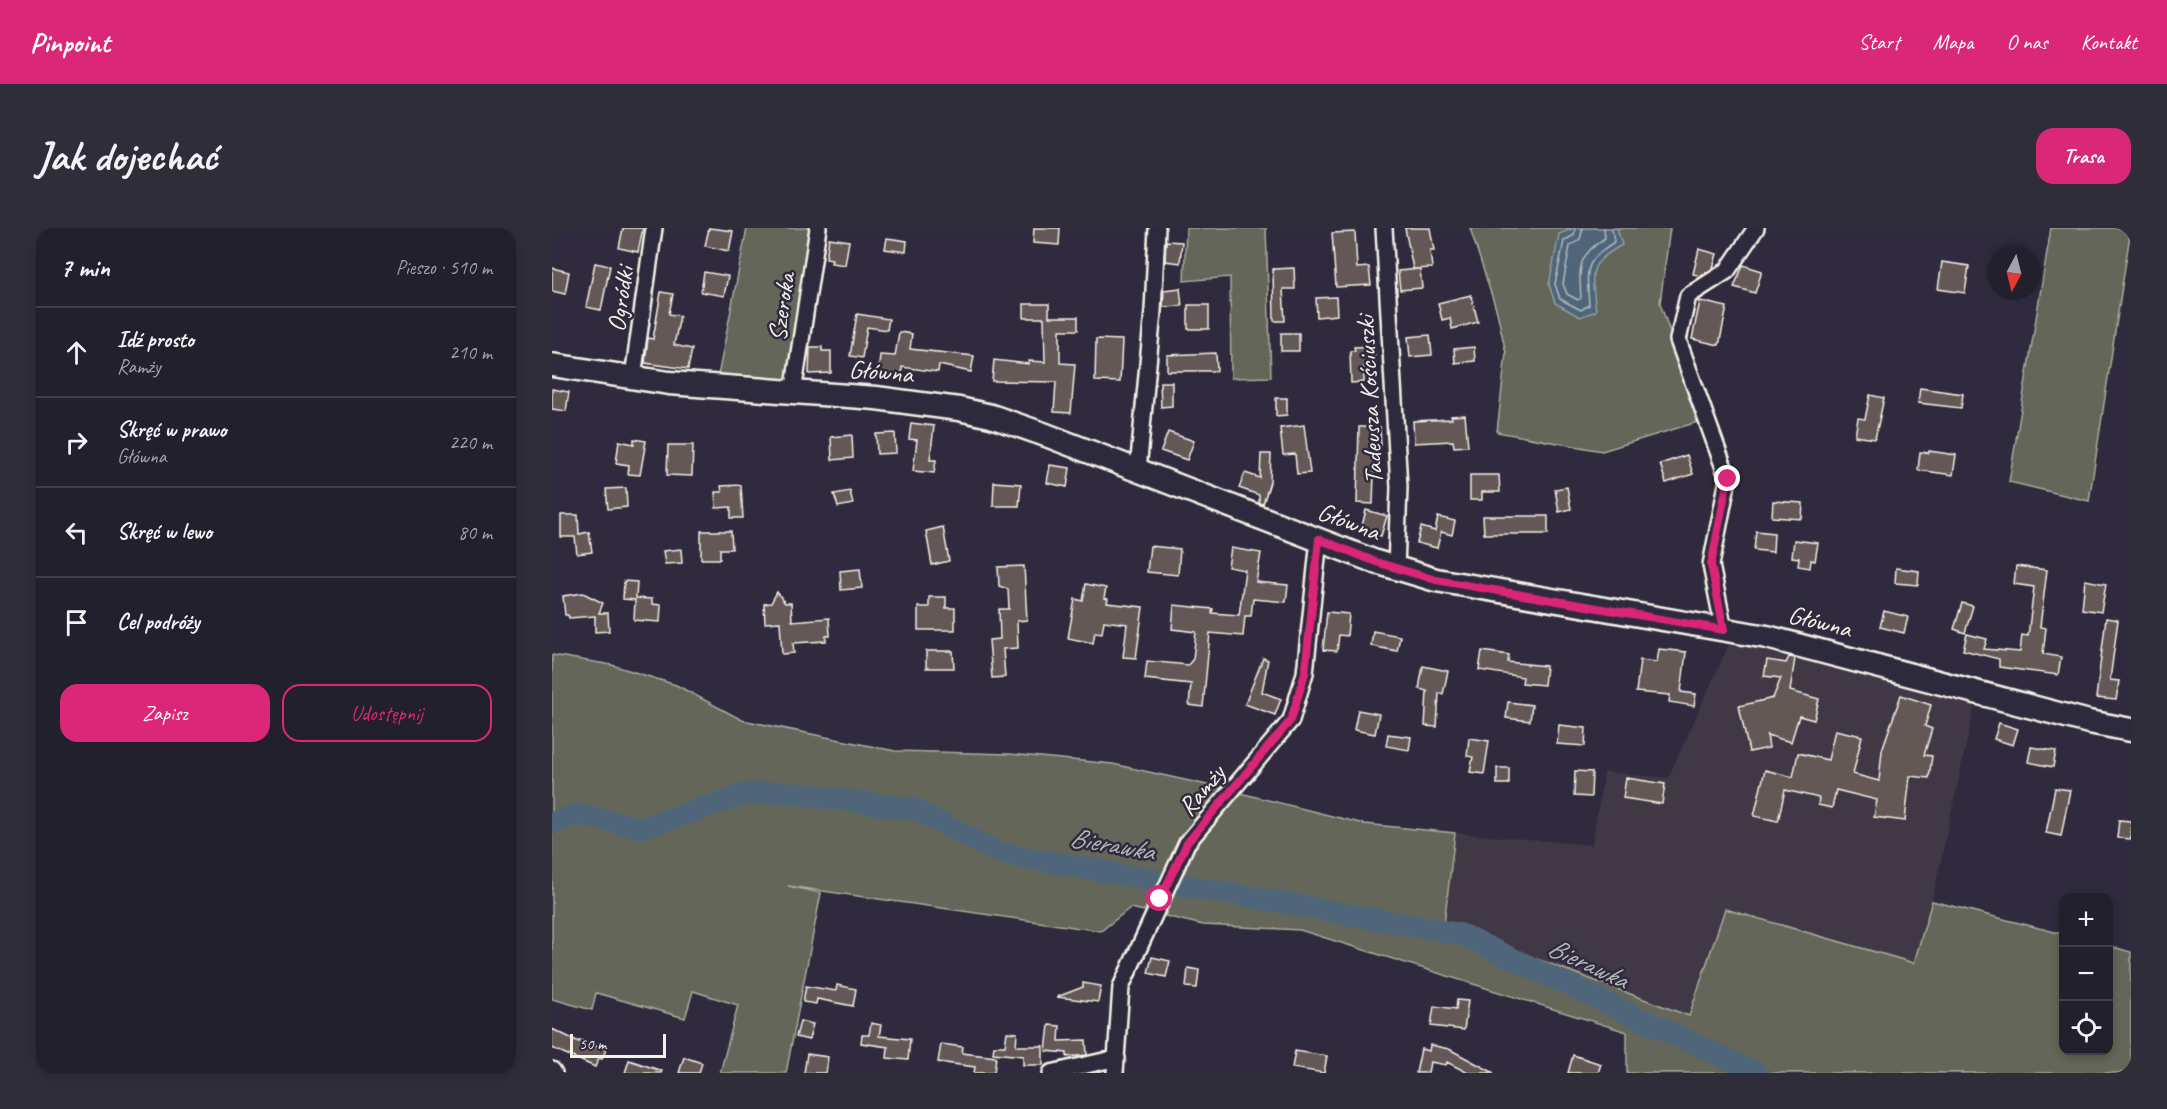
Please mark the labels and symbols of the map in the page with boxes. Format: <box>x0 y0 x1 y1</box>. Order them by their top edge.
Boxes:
north arrow <box>1987 246 2041 300</box>
street label: Ogródki <box>600 261 642 334</box>
street label: Szeroka <box>760 269 803 343</box>
street label: Tadeusza Kościuszki <box>1348 312 1390 485</box>
street label: Główna <box>848 352 916 391</box>
route end <box>1714 465 1740 491</box>
street label: Główna <box>1313 495 1386 549</box>
street label: Główna <box>1785 598 1857 646</box>
street label: Ramży <box>1171 756 1234 823</box>
water label: Bierawka <box>1067 820 1159 868</box>
route start <box>1146 885 1172 911</box>
water label: Bierawka <box>1543 930 1635 997</box>
scale bar <box>570 1031 666 1058</box>

